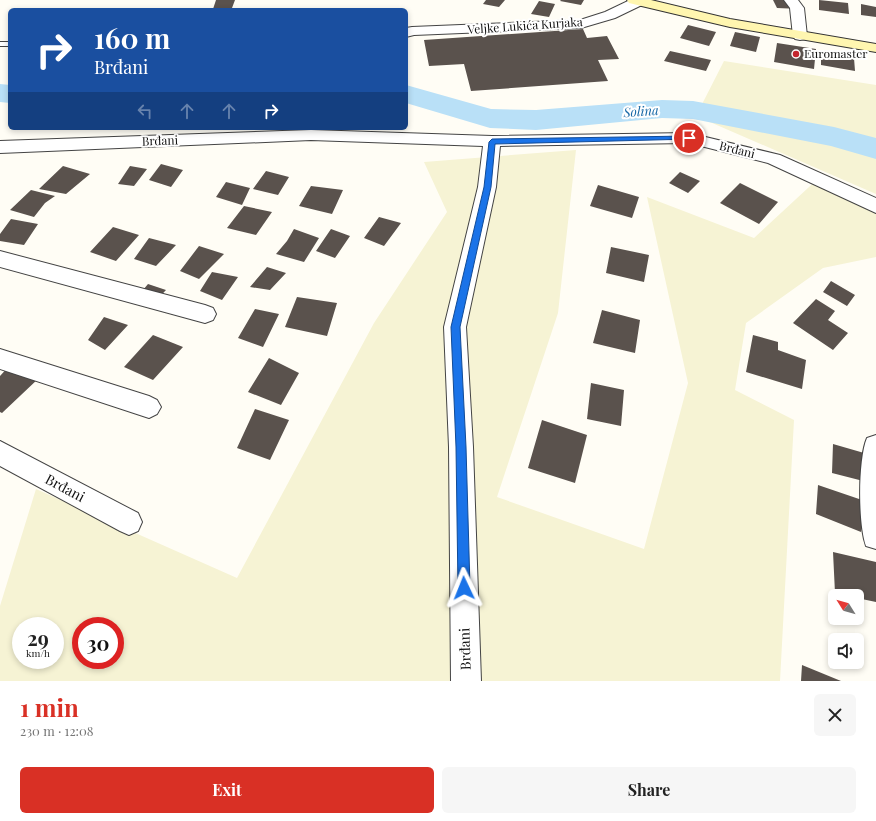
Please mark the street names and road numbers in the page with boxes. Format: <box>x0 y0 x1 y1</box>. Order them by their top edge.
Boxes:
street label: Veljke Lukića Kurjaka <box>466 13 583 37</box>
street label: Brđani <box>142 131 179 149</box>
street label: Brđani <box>718 137 757 161</box>
street label: Brđani <box>42 469 88 506</box>
street label: Brđani <box>454 628 475 670</box>

